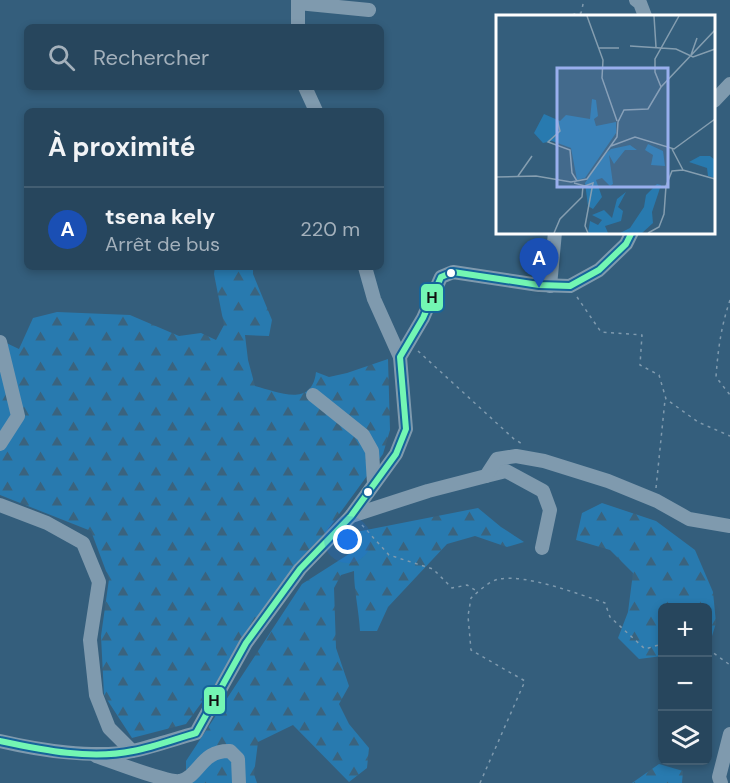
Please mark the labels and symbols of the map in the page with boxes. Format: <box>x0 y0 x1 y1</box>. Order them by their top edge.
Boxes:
inset map <box>496 15 715 234</box>
pin: A <box>520 238 558 288</box>
unlabelled marker <box>445 267 457 279</box>
line badge: H <box>420 283 444 312</box>
text: H <box>426 287 438 308</box>
unlabelled marker <box>362 486 374 498</box>
your location <box>333 525 362 554</box>
line badge: H <box>203 686 226 715</box>
text: H <box>208 690 220 711</box>

